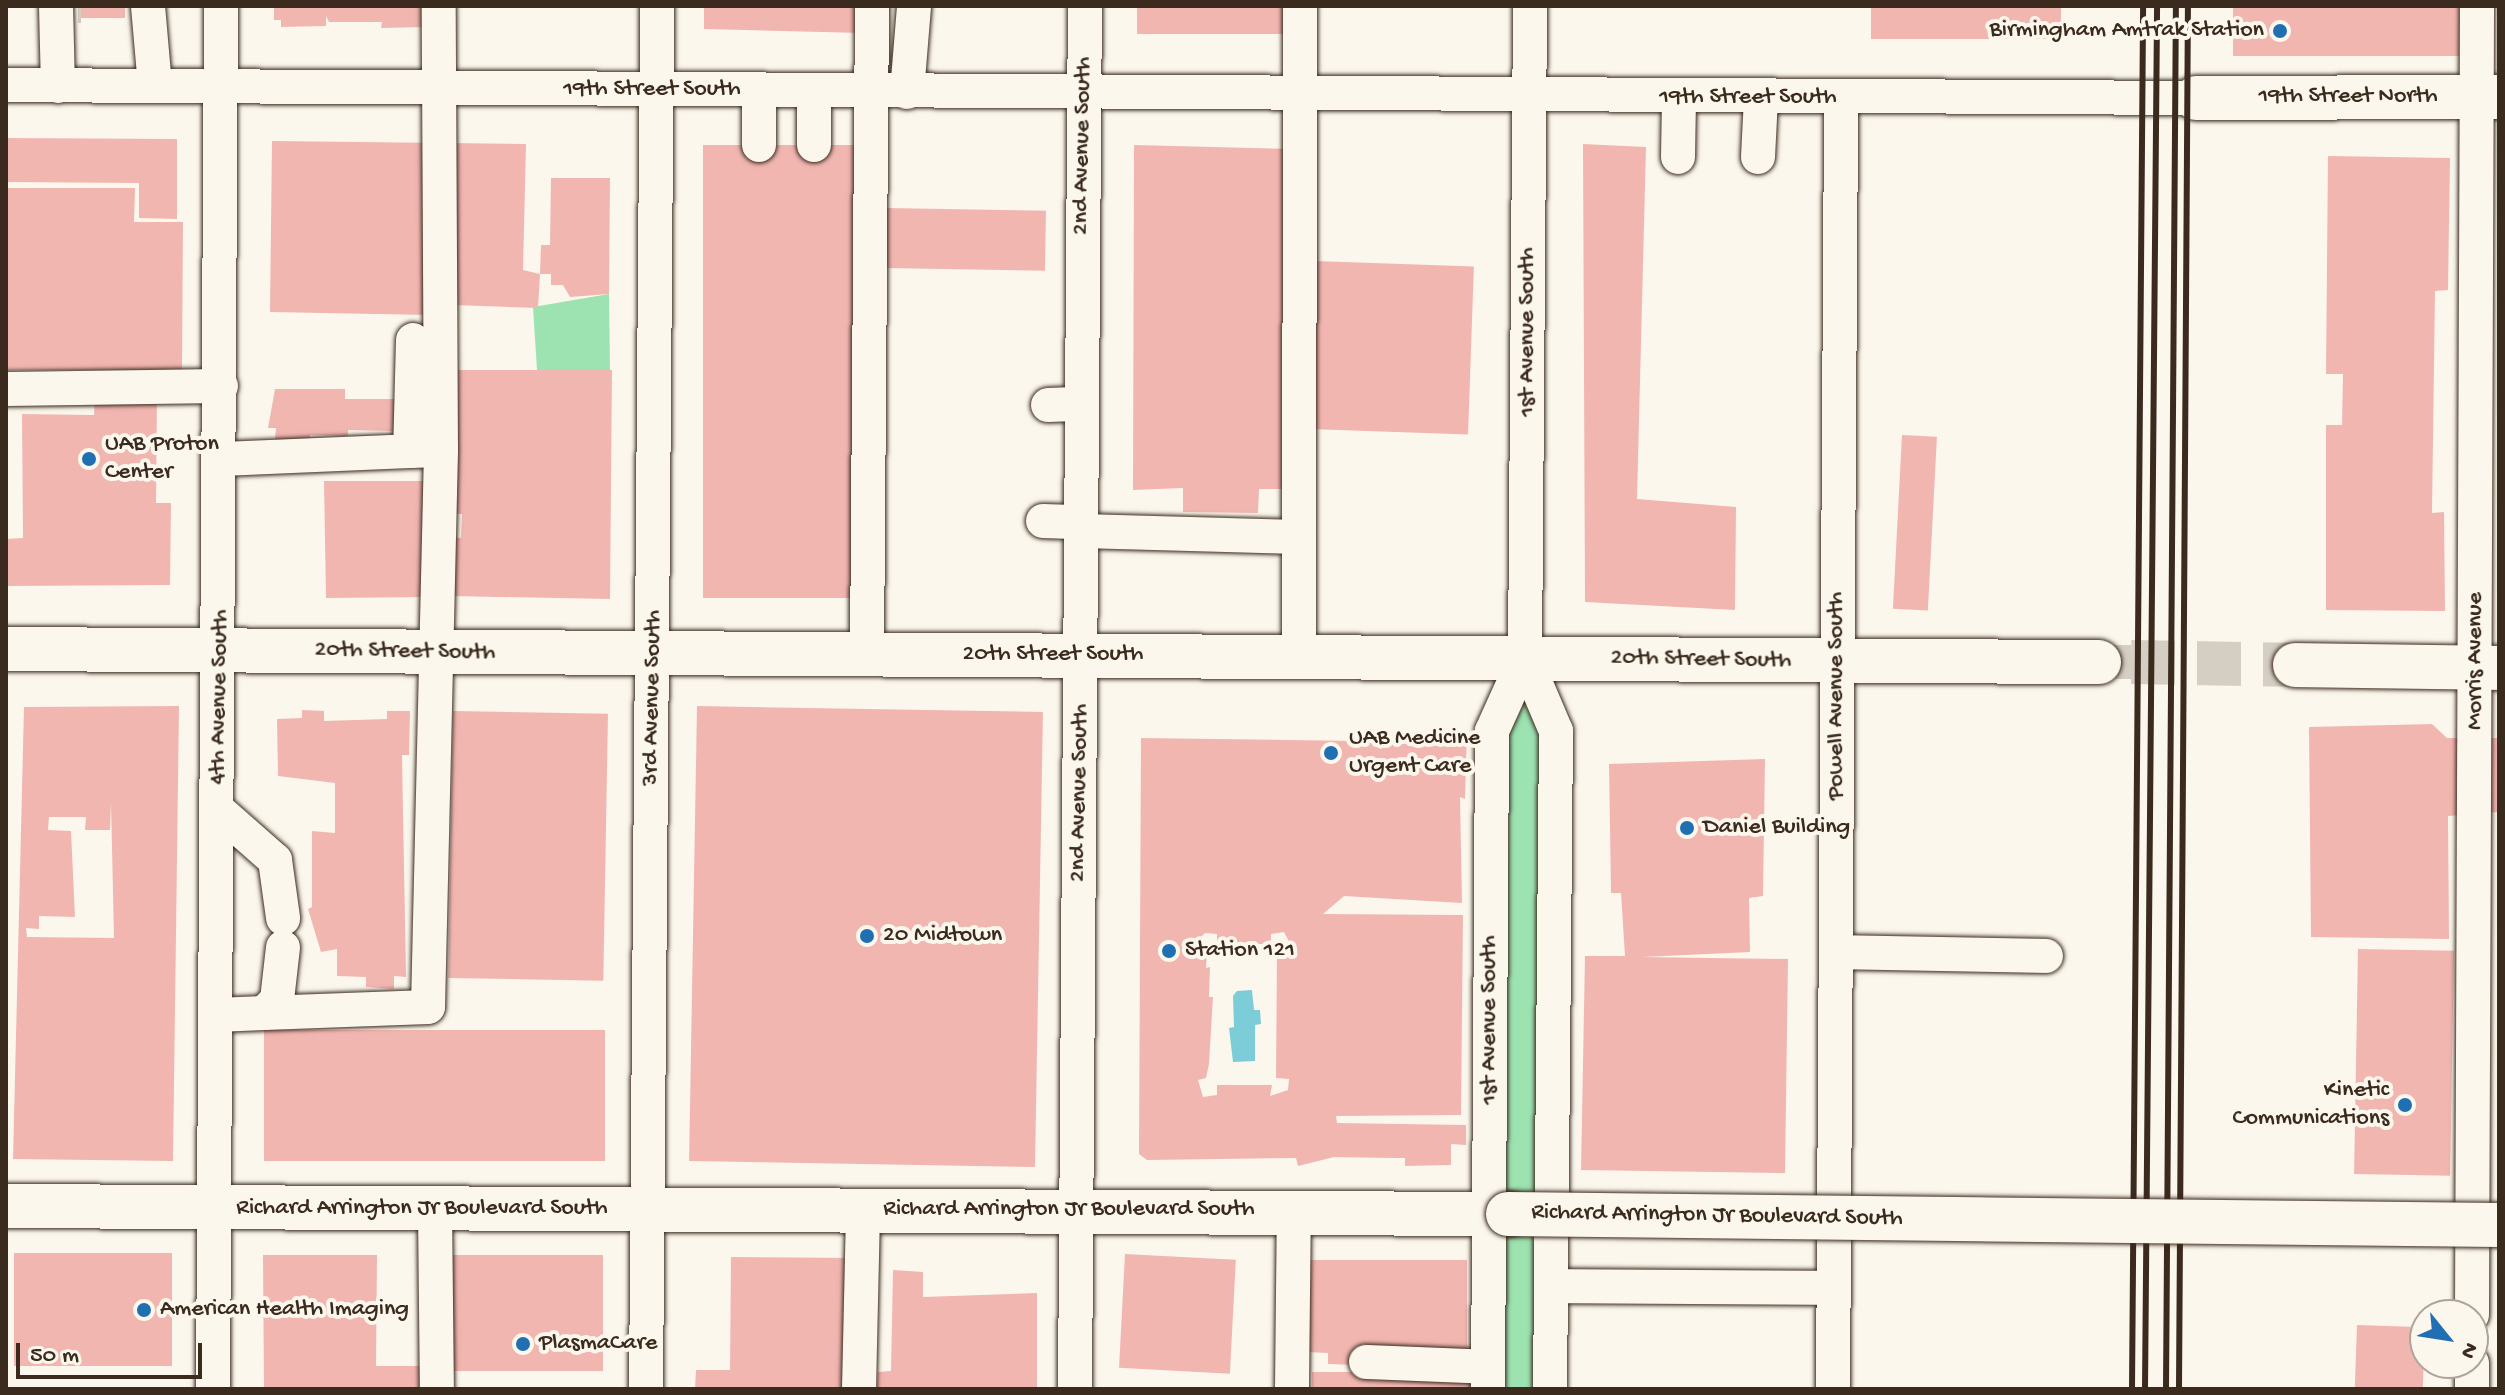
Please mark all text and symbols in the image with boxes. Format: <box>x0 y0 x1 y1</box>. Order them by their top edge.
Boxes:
place label: Birmingham Amtrak Station <box>1989 17 2264 45</box>
marker: Birmingham Amtrak Station <box>2271 22 2289 40</box>
street label: 2nd Avenue South <box>1067 57 1099 235</box>
street label: 19th Street South <box>563 76 741 104</box>
street label: 19th Street North <box>2258 83 2438 111</box>
street label: 19th Street South <box>1659 84 1837 112</box>
street label: 1st Avenue South <box>1514 247 1542 417</box>
place label: UAB Proton Center <box>105 431 219 487</box>
marker: UAB Proton Center <box>80 450 98 468</box>
street label: Powell Avenue South <box>1823 592 1851 800</box>
street label: Morris Avenue <box>2462 592 2490 730</box>
street label: 4th Avenue South <box>204 609 236 785</box>
street label: 3rd Avenue South <box>637 610 669 786</box>
street label: 20th Street South <box>314 636 496 668</box>
street label: 20th Street South <box>963 641 1143 669</box>
street label: 20th Street South <box>1610 644 1792 676</box>
street label: 2nd Avenue South <box>1064 704 1096 882</box>
place label: UAB Medicine Urgent Care <box>1349 725 1480 781</box>
marker: UAB Medicine Urgent Care <box>1320 742 1342 764</box>
place label: Daniel Building <box>1703 814 1850 842</box>
marker: Daniel Building <box>1678 819 1696 837</box>
place label: 20 Midtown <box>883 922 1002 950</box>
marker: 20 Midtown <box>858 927 876 945</box>
street label: 1st Avenue South <box>1476 935 1504 1105</box>
place label: Station 121 <box>1185 937 1295 965</box>
marker: Station 121 <box>1160 942 1178 960</box>
place label: Kinetic Communications <box>2232 1077 2389 1133</box>
marker: Kinetic Communications <box>2396 1096 2414 1114</box>
street label: Richard Arrington Jr Boulevard South <box>236 1195 608 1223</box>
street label: Richard Arrington Jr Boulevard South <box>883 1196 1255 1224</box>
street label: Richard Arrington Jr Boulevard South <box>1531 1198 1903 1234</box>
place label: American Health Imaging <box>160 1296 409 1324</box>
north arrow <box>2409 1299 2489 1379</box>
marker: American Health Imaging <box>135 1301 153 1319</box>
scale bar <box>20 1327 206 1377</box>
place label: PlasmaCare <box>539 1330 657 1358</box>
marker: PlasmaCare <box>514 1335 532 1353</box>
text: N <box>2453 1337 2483 1363</box>
text: 50 m <box>30 1342 79 1371</box>

